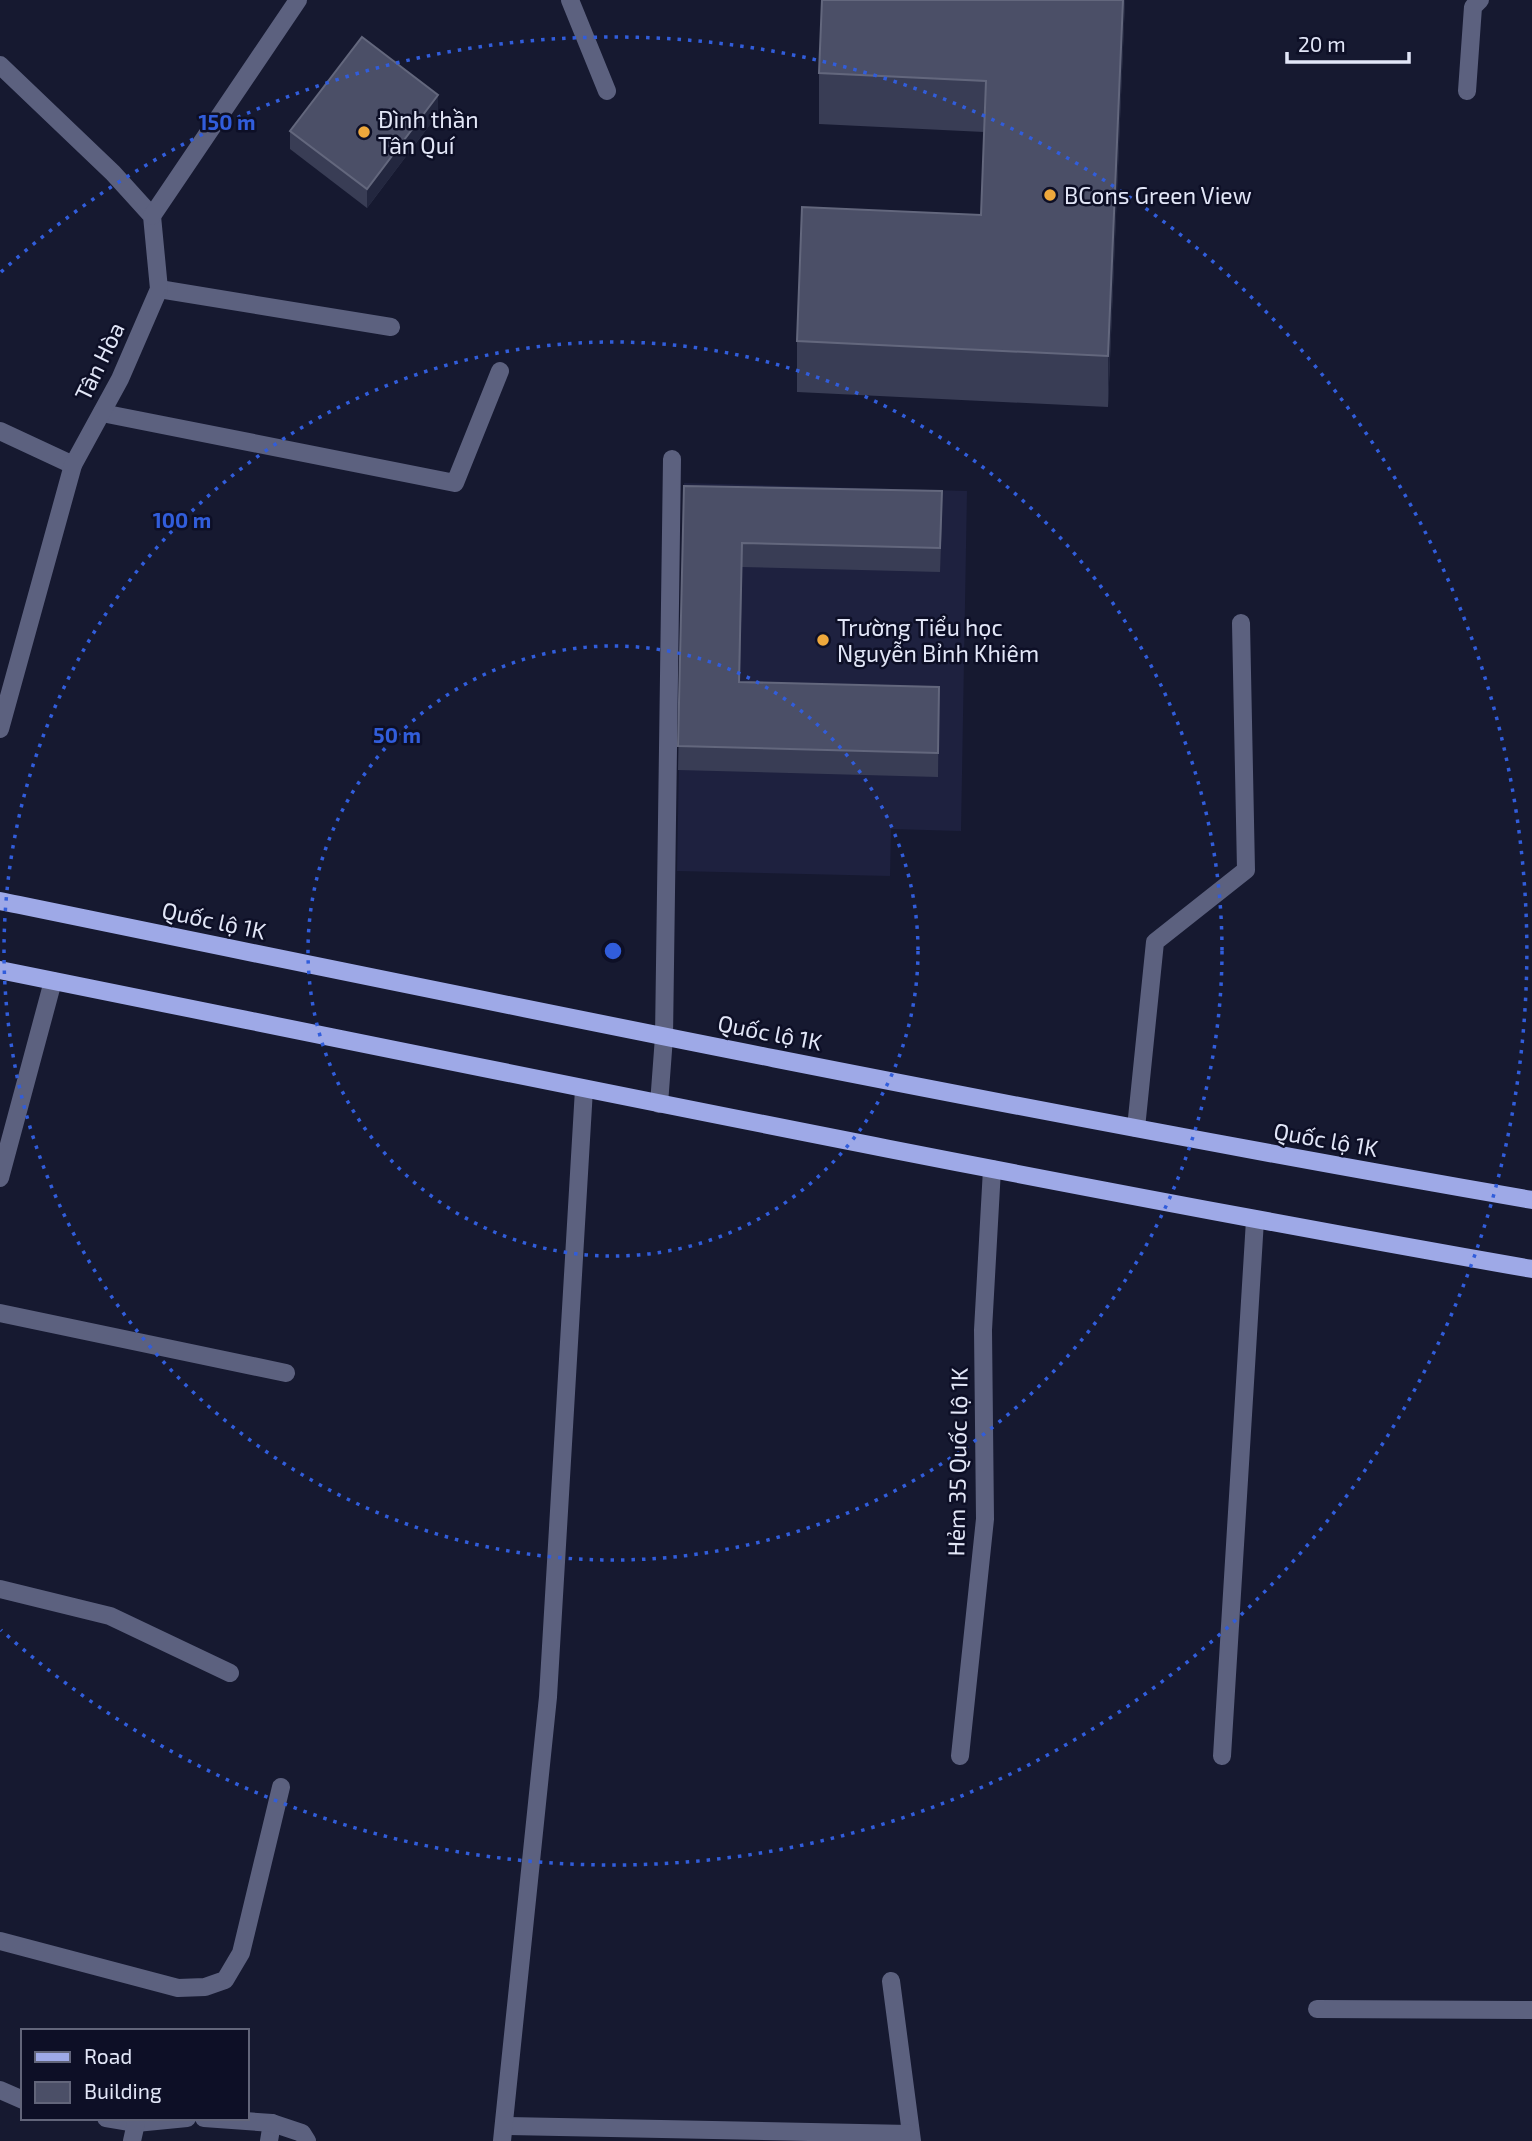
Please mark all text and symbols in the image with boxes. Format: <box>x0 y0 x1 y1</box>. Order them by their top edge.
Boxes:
scale bar <box>1287 21 1410 65</box>
text: 20 m <box>1298 31 1346 56</box>
place label: Đình thần Tân Quí <box>378 105 479 159</box>
text: 150 m <box>199 109 255 134</box>
marker: Đình thần Tân Quí <box>356 124 372 140</box>
place label: BCons Green View <box>1064 181 1252 209</box>
marker: BCons Green View <box>1042 187 1058 203</box>
street label: Tân Hòa <box>68 317 130 405</box>
text: 100 m <box>153 507 211 532</box>
place label: Trường Tiểu học Nguyễn Bỉnh Khiêm <box>837 613 1039 667</box>
marker: Trường Tiểu học Nguyễn Bỉnh Khiêm <box>815 632 831 648</box>
text: 50 m <box>373 722 421 747</box>
street label: Quốc lộ 1K <box>159 895 269 945</box>
centre of rings <box>601 939 625 963</box>
street label: Quốc lộ 1K <box>715 1008 825 1056</box>
street label: Quốc lộ 1K <box>1272 1116 1381 1162</box>
street label: Hẻm 35 Quốc lộ 1K <box>941 1367 973 1557</box>
legend <box>21 2029 248 2120</box>
text: Road <box>84 2043 132 2068</box>
text: Building <box>84 2078 162 2103</box>

